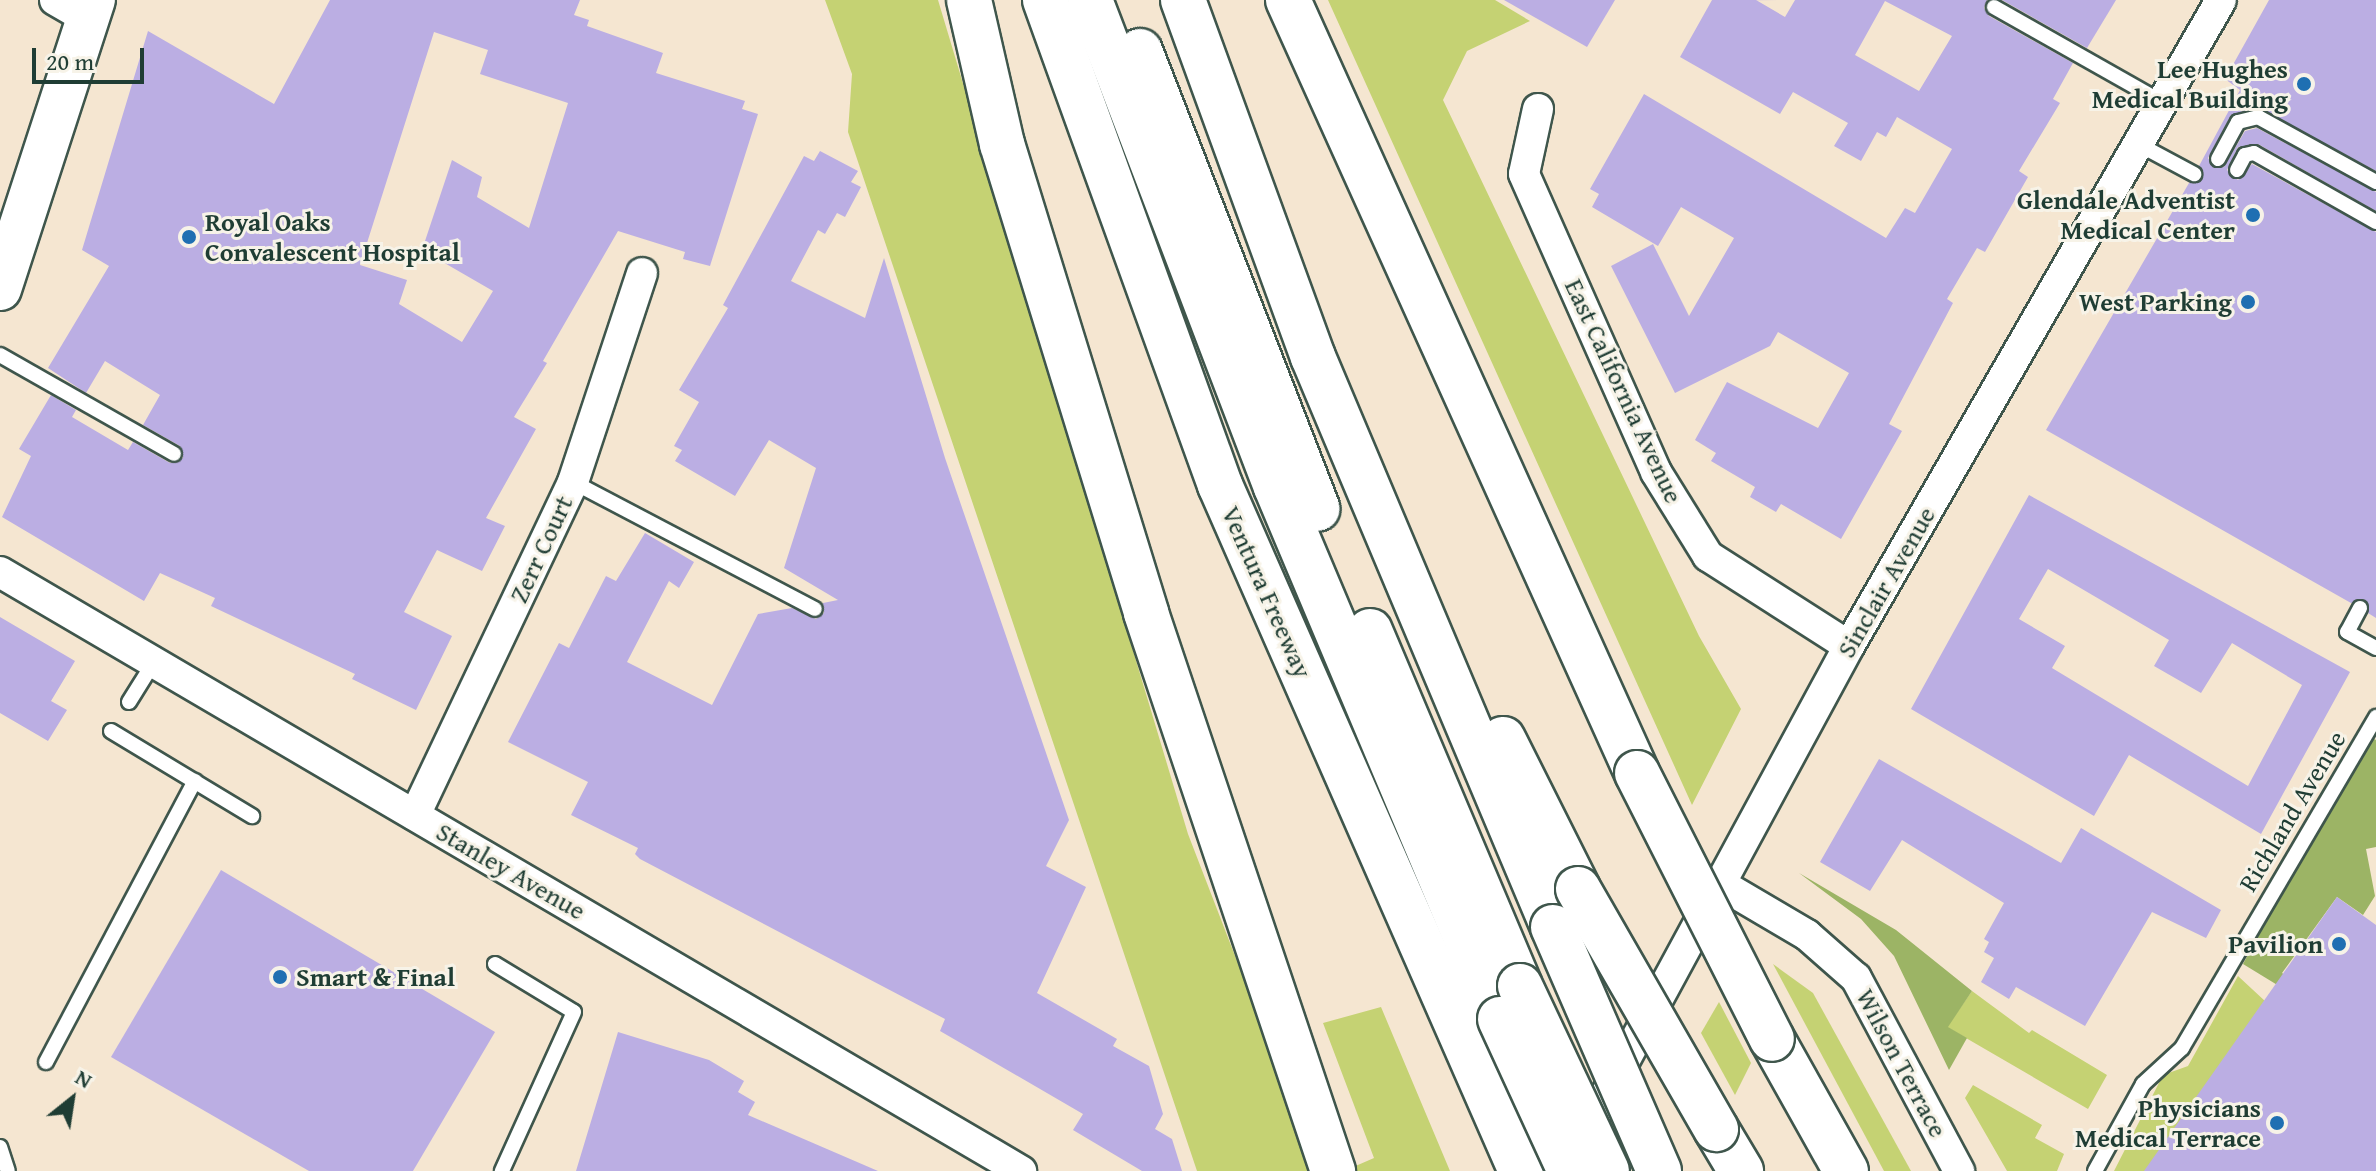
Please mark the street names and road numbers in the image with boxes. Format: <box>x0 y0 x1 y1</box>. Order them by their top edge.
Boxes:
street label: East California Avenue <box>1558 274 1690 508</box>
street label: Zerr Court <box>503 491 579 607</box>
street label: Ventura Freeway <box>1215 501 1319 683</box>
street label: Sinclair Avenue <box>1830 501 1942 663</box>
street label: Richland Avenue <box>2232 725 2352 897</box>
street label: Stanley Avenue <box>431 816 591 926</box>
street label: Wilson Terrace <box>1850 983 1954 1143</box>

